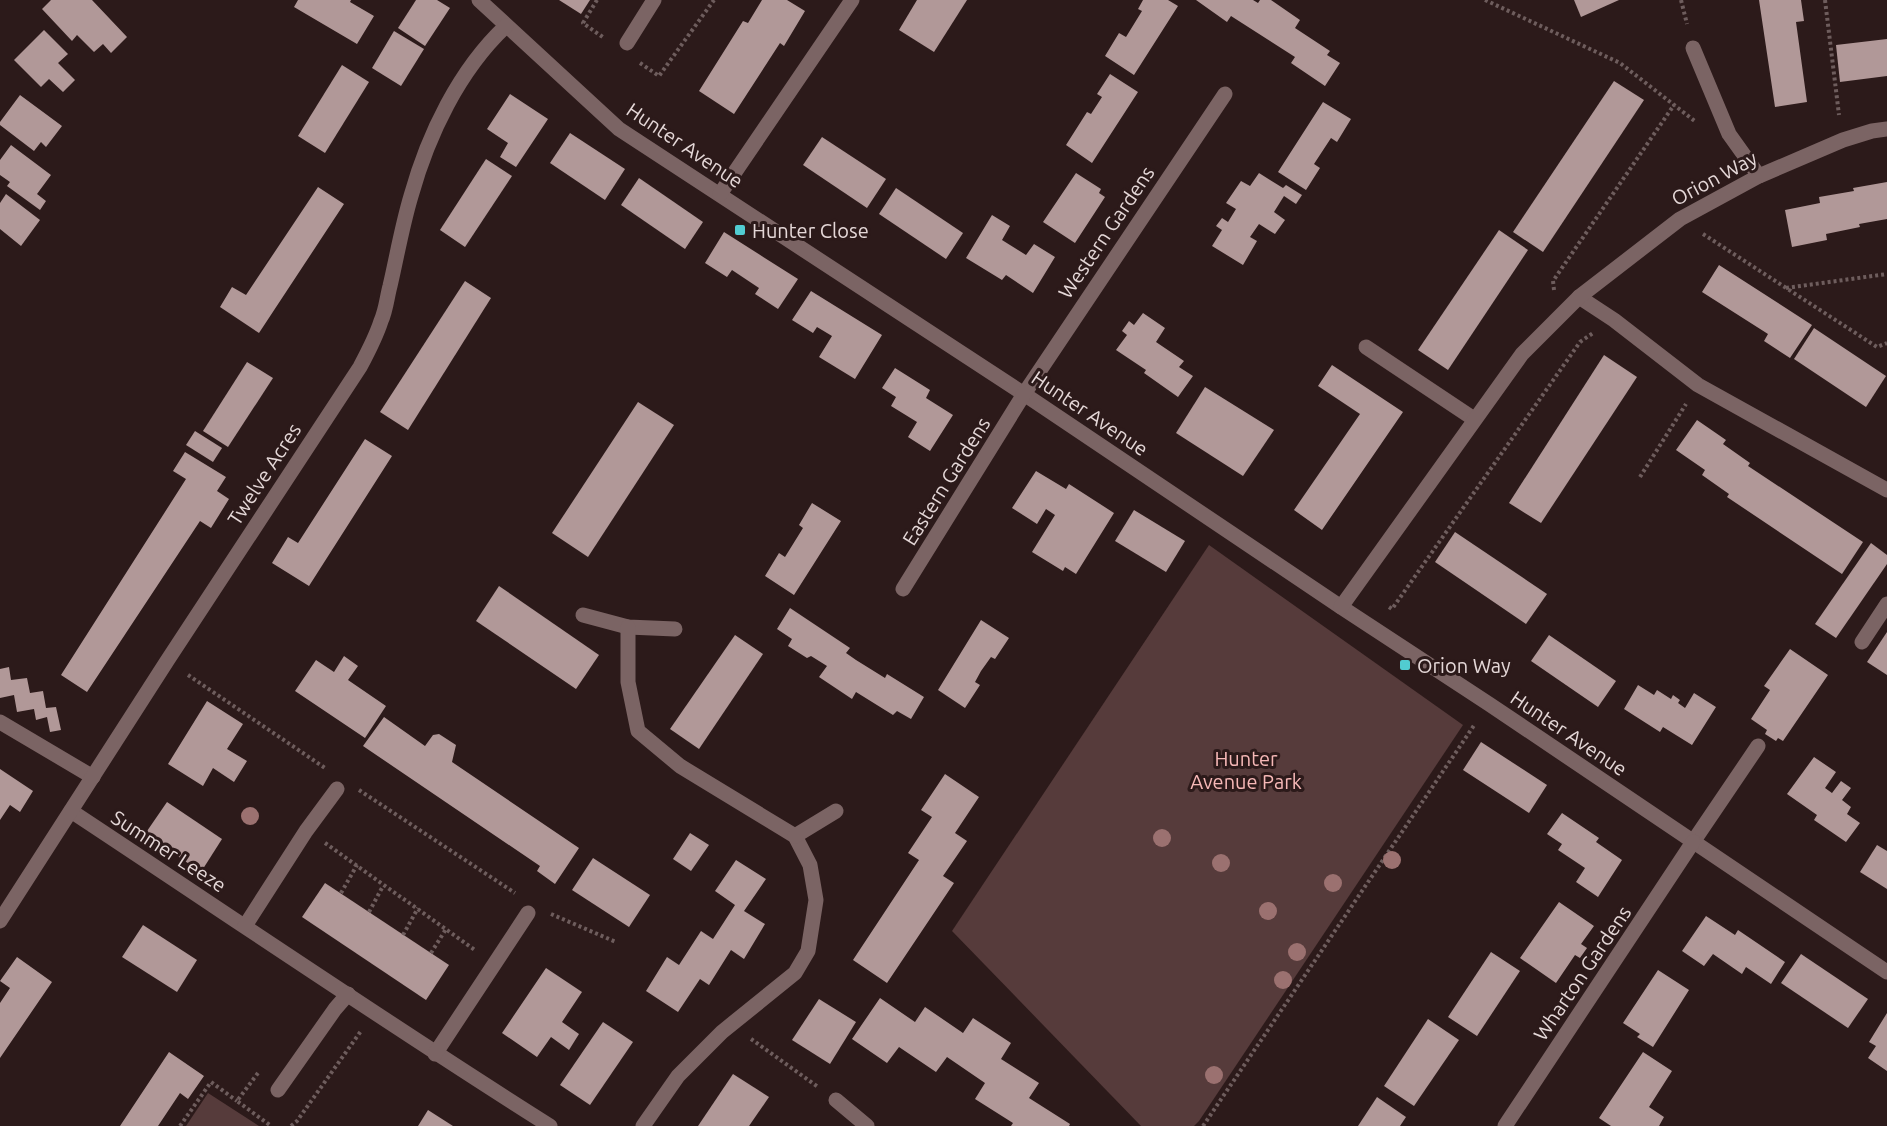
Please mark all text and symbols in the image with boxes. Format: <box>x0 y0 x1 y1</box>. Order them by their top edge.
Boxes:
street label: Hunter Avenue <box>623 98 747 192</box>
street label: Orion Way <box>1667 146 1761 210</box>
street label: Western Gardens <box>1053 162 1159 302</box>
place label: Hunter Close <box>752 219 869 242</box>
marker: Hunter Close <box>733 223 747 237</box>
street label: Hunter Avenue <box>1028 366 1152 460</box>
street label: Eastern Gardens <box>897 413 995 549</box>
street label: Twelve Acres <box>223 419 305 529</box>
place label: Orion Way <box>1417 654 1511 677</box>
marker: Orion Way <box>1398 658 1412 672</box>
street label: Hunter Avenue <box>1507 686 1631 780</box>
park label: Hunter Avenue Park <box>1190 747 1302 793</box>
street label: Summer Leeze <box>107 805 231 897</box>
street label: Wharton Gardens <box>1529 901 1635 1045</box>

